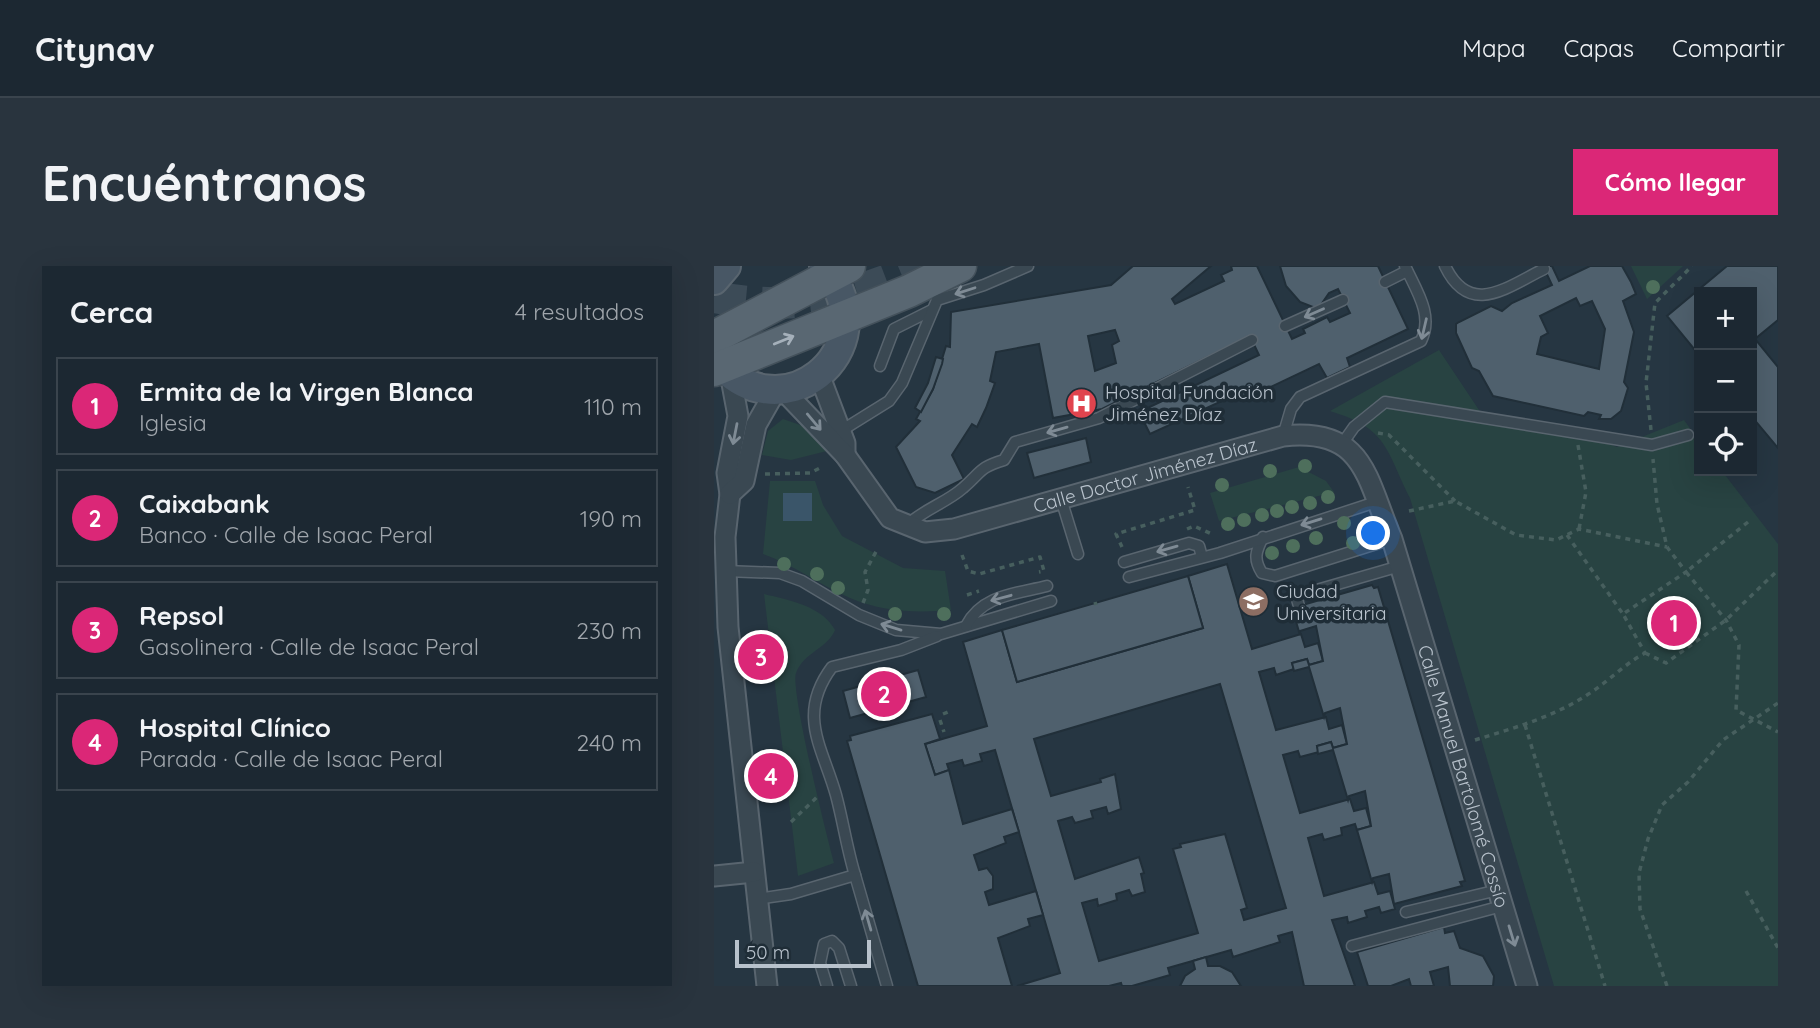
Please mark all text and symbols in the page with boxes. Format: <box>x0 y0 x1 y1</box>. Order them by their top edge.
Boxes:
text: Citynav <box>35 28 155 69</box>
text: Mapa <box>1462 33 1526 63</box>
text: Capas <box>1564 33 1634 63</box>
text: Compartir <box>1672 33 1785 63</box>
button: Cómo llegar <box>1573 149 1778 215</box>
text: Encuéntranos <box>42 152 366 213</box>
one-way arrow <box>954 286 976 299</box>
map controls <box>1694 287 1757 476</box>
button: + <box>1694 287 1757 350</box>
text: Cerca <box>70 293 153 331</box>
text: 4 resultados <box>515 297 644 326</box>
one-way arrow <box>1304 307 1325 320</box>
one-way arrow <box>1417 317 1430 340</box>
one-way arrow <box>773 333 794 346</box>
button: − <box>1694 350 1757 413</box>
text: Ermita de la Virgen Blanca <box>139 375 474 408</box>
place label: Hospital Fundación Jiménez Díaz <box>1105 380 1274 426</box>
hospital icon: Hospital Fundación Jiménez Díaz <box>1065 386 1099 420</box>
text: 1 <box>91 392 99 421</box>
text: 110 m <box>584 392 642 421</box>
text: Iglesia <box>139 408 207 437</box>
one-way arrow <box>806 413 822 431</box>
button: locate <box>1694 413 1757 476</box>
one-way arrow <box>728 422 741 445</box>
one-way arrow <box>1046 424 1068 437</box>
street label: Calle Doctor Jiménez Díaz <box>1030 432 1260 518</box>
text: Caixabank <box>139 487 270 520</box>
text: 2 <box>88 504 102 533</box>
text: 190 m <box>580 504 642 533</box>
one-way arrow <box>1301 516 1323 529</box>
your location <box>1356 516 1390 550</box>
text: Banco · Calle de Isaac Peral <box>139 520 433 549</box>
one-way arrow <box>1156 544 1178 557</box>
place label: Ciudad Universitaria <box>1276 579 1386 625</box>
school or university icon: Ciudad Universitaria <box>1236 585 1270 619</box>
one-way arrow <box>990 592 1013 605</box>
pin: 1 <box>1651 597 1697 649</box>
text: Repsol <box>139 599 224 632</box>
text: 3 <box>89 616 101 645</box>
text: 230 m <box>576 616 642 645</box>
one-way arrow <box>880 620 902 632</box>
pin: 3 <box>738 631 784 683</box>
text: Gasolinera · Calle de Isaac Peral <box>139 632 479 661</box>
street label: Calle Manuel Bartolomé Cossío <box>1413 642 1515 910</box>
pin: 2 <box>861 668 907 720</box>
text: Hospital Clínico <box>139 711 331 744</box>
text: 4 <box>88 728 102 757</box>
text: 240 m <box>577 728 642 757</box>
text: Parada · Calle de Isaac Peral <box>139 744 443 773</box>
pin: 4 <box>748 750 794 802</box>
one-way arrow <box>861 910 874 932</box>
one-way arrow <box>1506 925 1519 947</box>
scale bar <box>735 937 872 969</box>
text: 50 m <box>746 940 790 964</box>

